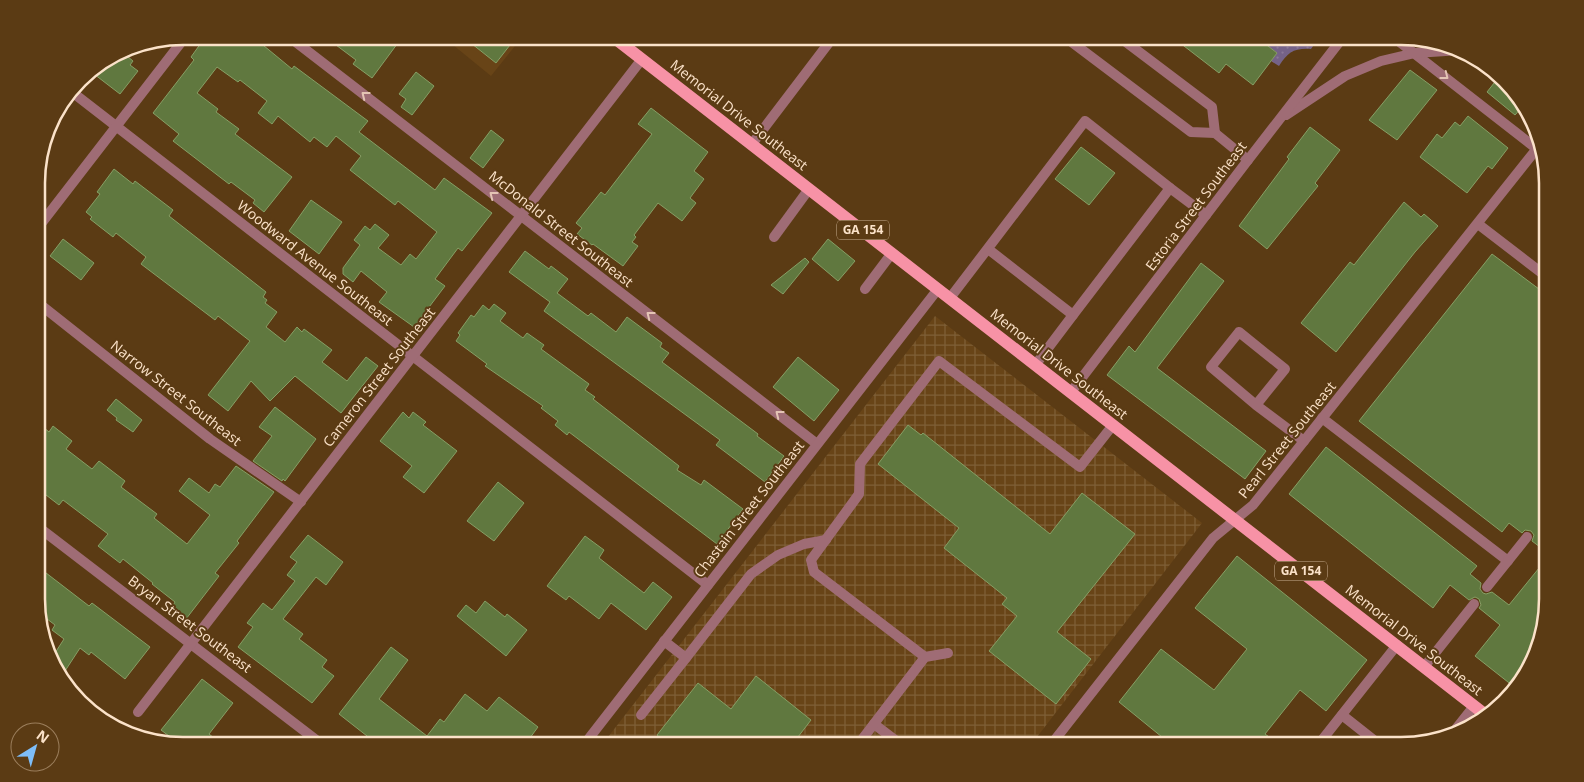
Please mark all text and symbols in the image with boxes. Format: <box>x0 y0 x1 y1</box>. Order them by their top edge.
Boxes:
street label: Memorial Drive Southeast <box>667 55 812 174</box>
one-way arrow <box>1439 71 1448 79</box>
one-way arrow <box>362 93 371 101</box>
street label: Estoria Street Southeast <box>1141 137 1250 274</box>
street label: McDonald Street Southeast <box>485 166 637 291</box>
one-way arrow <box>490 192 499 200</box>
street label: Woodward Avenue Southeast <box>233 196 397 329</box>
road number: GA 154 <box>837 220 889 240</box>
street label: Cameron Street Southeast <box>318 303 439 450</box>
street label: Memorial Drive Southeast <box>987 304 1132 423</box>
one-way arrow <box>646 312 656 321</box>
street label: Narrow Street Southeast <box>107 336 246 450</box>
street label: Pearl Street Southeast <box>1234 377 1340 502</box>
one-way arrow <box>775 411 784 420</box>
street label: Chastain Street Southeast <box>689 436 808 581</box>
road number: GA 154 <box>1275 562 1327 580</box>
street label: Bryan Street Southeast <box>125 571 256 676</box>
street label: Memorial Drive Southeast <box>1342 580 1487 699</box>
north arrow <box>10 722 60 772</box>
text: N <box>33 725 53 747</box>

